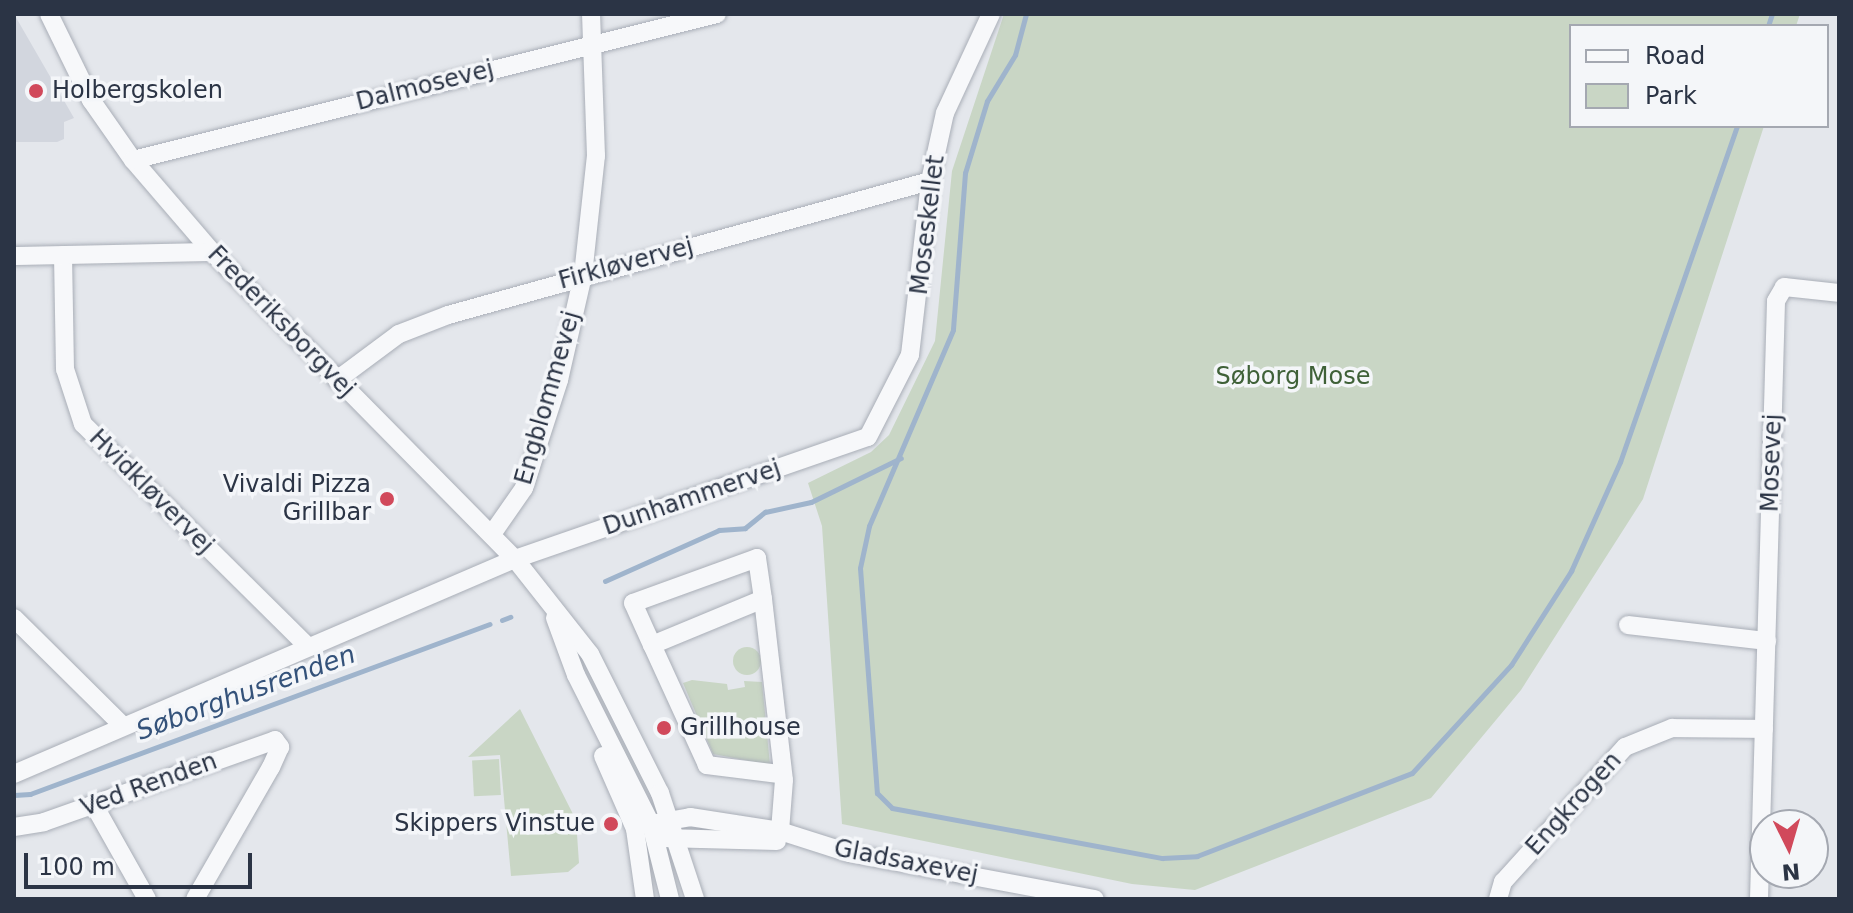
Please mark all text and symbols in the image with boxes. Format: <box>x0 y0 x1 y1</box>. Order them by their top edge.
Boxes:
legend <box>1569 24 1829 128</box>
text: Road <box>1645 42 1705 70</box>
street label: Dalmosevej <box>353 55 497 117</box>
place label: Holbergskolen <box>52 77 223 105</box>
marker: Holbergskolen <box>27 82 45 100</box>
text: Park <box>1645 82 1697 110</box>
street label: Moseskellet <box>905 154 951 296</box>
street label: Firkløvervej <box>555 232 697 296</box>
street label: Frederiksborgvej <box>201 240 361 404</box>
street label: Engblommevej <box>509 308 587 488</box>
park label: Søborg Mose <box>1216 363 1370 391</box>
street label: Mosevej <box>1756 413 1788 513</box>
street label: Hvidkløvervej <box>83 424 219 560</box>
street label: Dunhammervej <box>599 454 785 542</box>
place label: Vivaldi Pizza Grillbar <box>223 471 371 527</box>
marker: Vivaldi Pizza Grillbar <box>378 490 396 508</box>
water label: Søborghusrenden <box>132 639 360 747</box>
place label: Grillhouse <box>680 714 801 742</box>
marker: Grillhouse <box>655 719 673 737</box>
street label: Ved Renden <box>77 747 221 823</box>
street label: Engkrogen <box>1520 747 1628 861</box>
north arrow <box>1749 809 1829 889</box>
place label: Skippers Vinstue <box>394 810 595 838</box>
marker: Skippers Vinstue <box>602 815 620 833</box>
street label: Gladsaxevej <box>831 834 981 890</box>
scale bar <box>28 837 256 887</box>
text: 100 m <box>38 853 115 881</box>
text: N <box>1781 858 1801 885</box>

